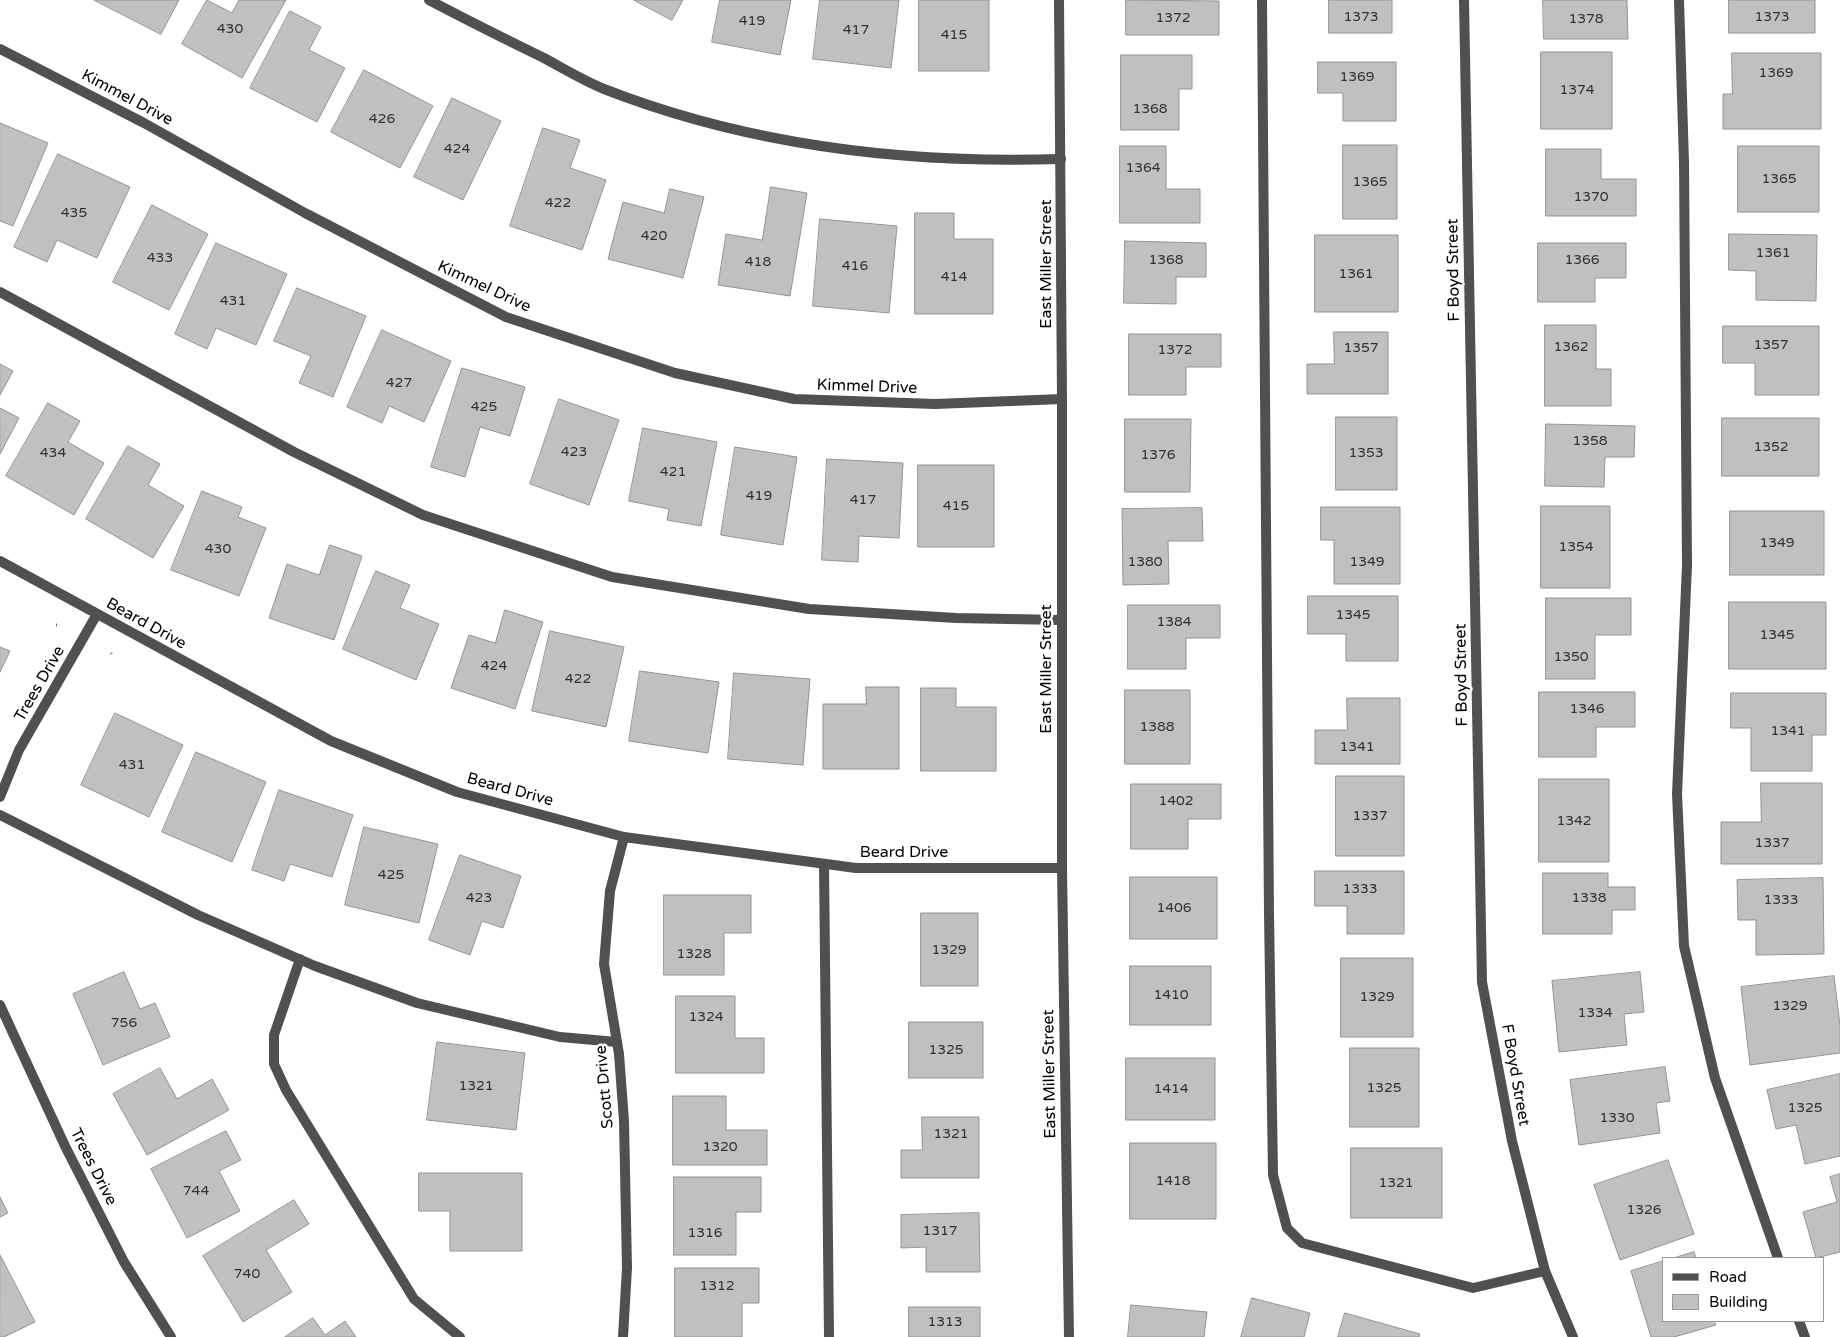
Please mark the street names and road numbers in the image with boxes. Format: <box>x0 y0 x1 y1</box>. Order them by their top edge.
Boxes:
street label: Kimmel Drive <box>78 66 176 130</box>
street label: East Miller Street <box>1037 199 1057 329</box>
street label: F Boyd Street <box>1444 218 1464 322</box>
street label: Kimmel Drive <box>434 257 534 317</box>
street label: Kimmel Drive <box>816 376 918 398</box>
street label: Beard Drive <box>103 594 189 654</box>
street label: East Miller Street <box>1037 604 1057 734</box>
street label: F Boyd Street <box>1452 623 1472 727</box>
street label: Trees Drive <box>11 643 69 725</box>
street label: Beard Drive <box>465 769 555 811</box>
street label: Beard Drive <box>860 843 948 863</box>
street label: East Miller Street <box>1039 1009 1061 1139</box>
street label: F Boyd Street <box>1497 1023 1533 1127</box>
street label: Scott Drive <box>592 1044 618 1130</box>
street label: Trees Drive <box>65 1125 121 1209</box>

